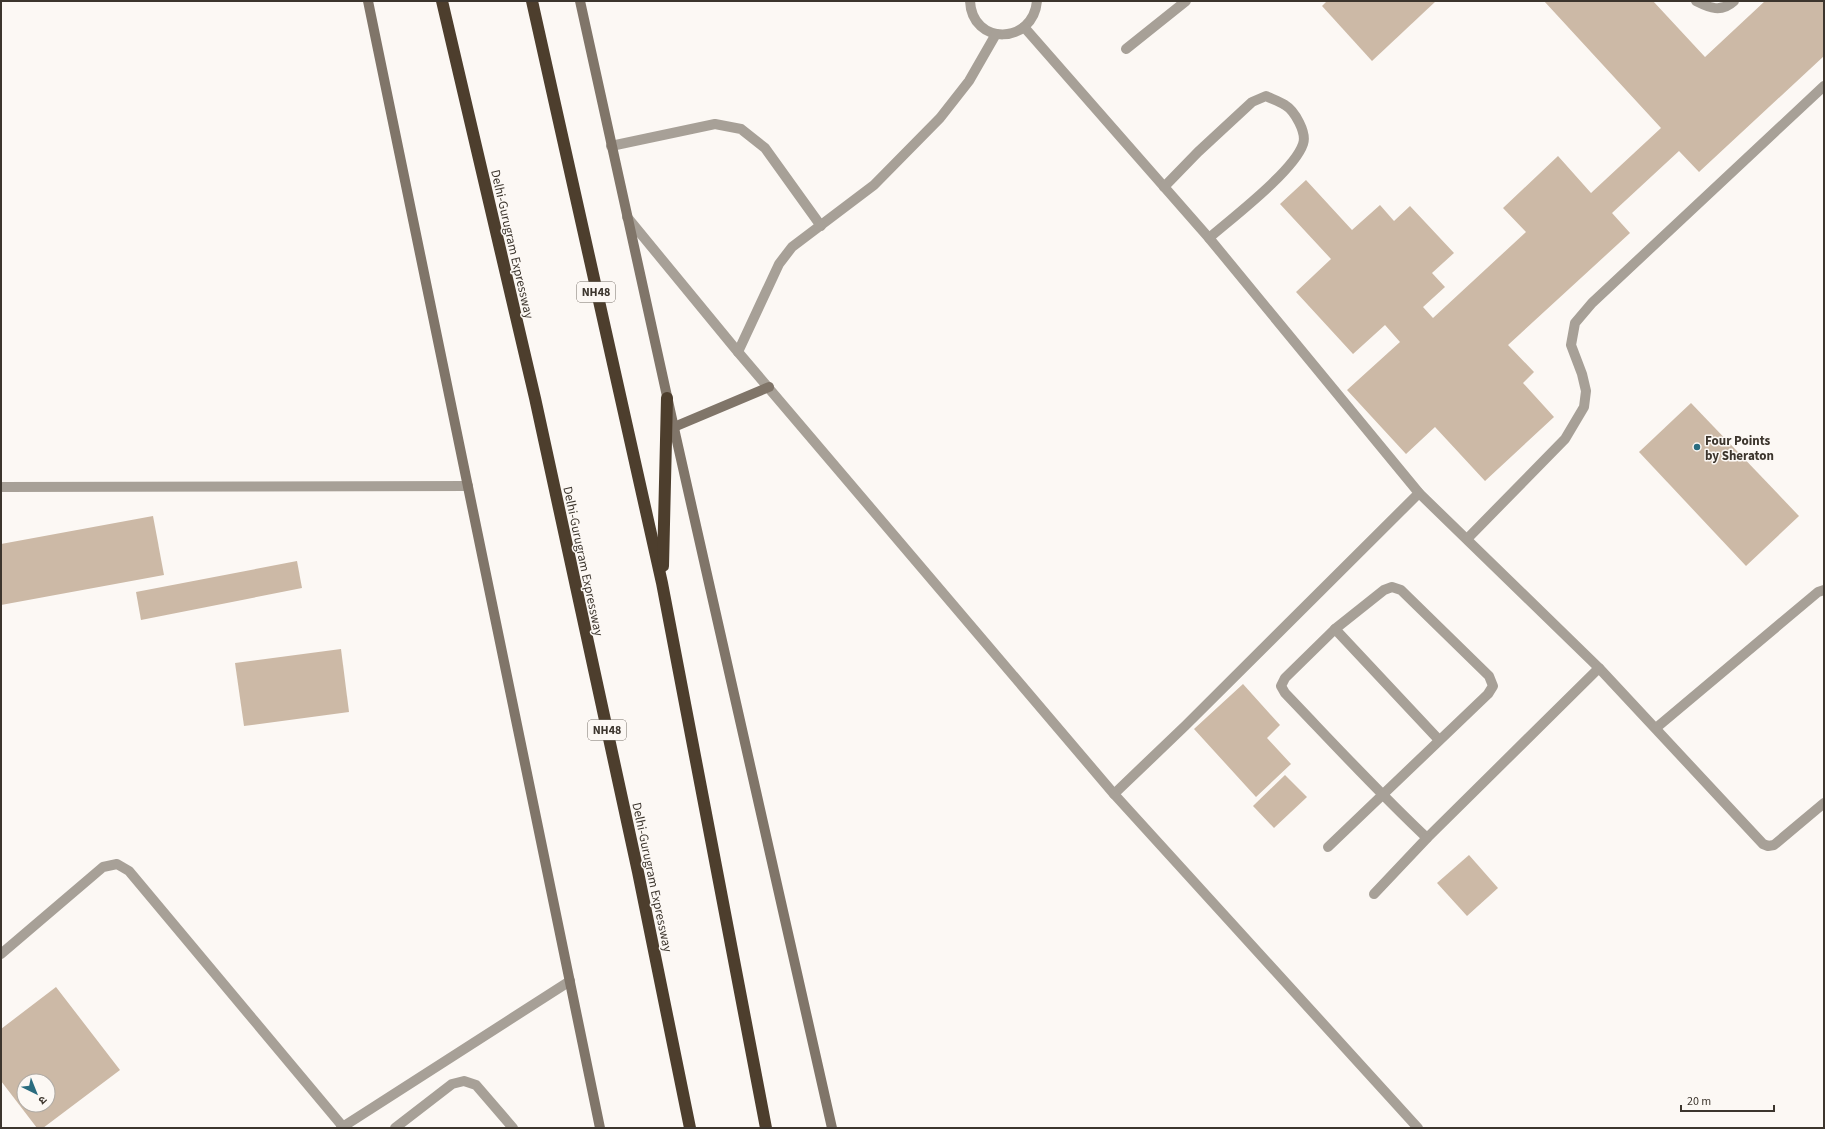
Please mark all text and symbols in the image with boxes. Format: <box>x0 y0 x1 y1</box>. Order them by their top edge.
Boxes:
street label: Delhi-Gurugram Expressway <box>486 168 538 321</box>
road number: NH48 <box>577 282 615 302</box>
place label: Four Points by Sheraton <box>1705 432 1774 465</box>
marker: Four Points by Sheraton <box>1692 442 1702 452</box>
street label: Delhi-Gurugram Expressway <box>558 485 608 638</box>
road number: NH48 <box>588 720 626 740</box>
street label: Delhi-Gurugram Expressway <box>627 801 677 954</box>
north arrow <box>16 1073 56 1113</box>
scale bar <box>1681 1087 1774 1113</box>
text: उ <box>35 1092 50 1108</box>
text: 20 m <box>1687 1093 1711 1110</box>

